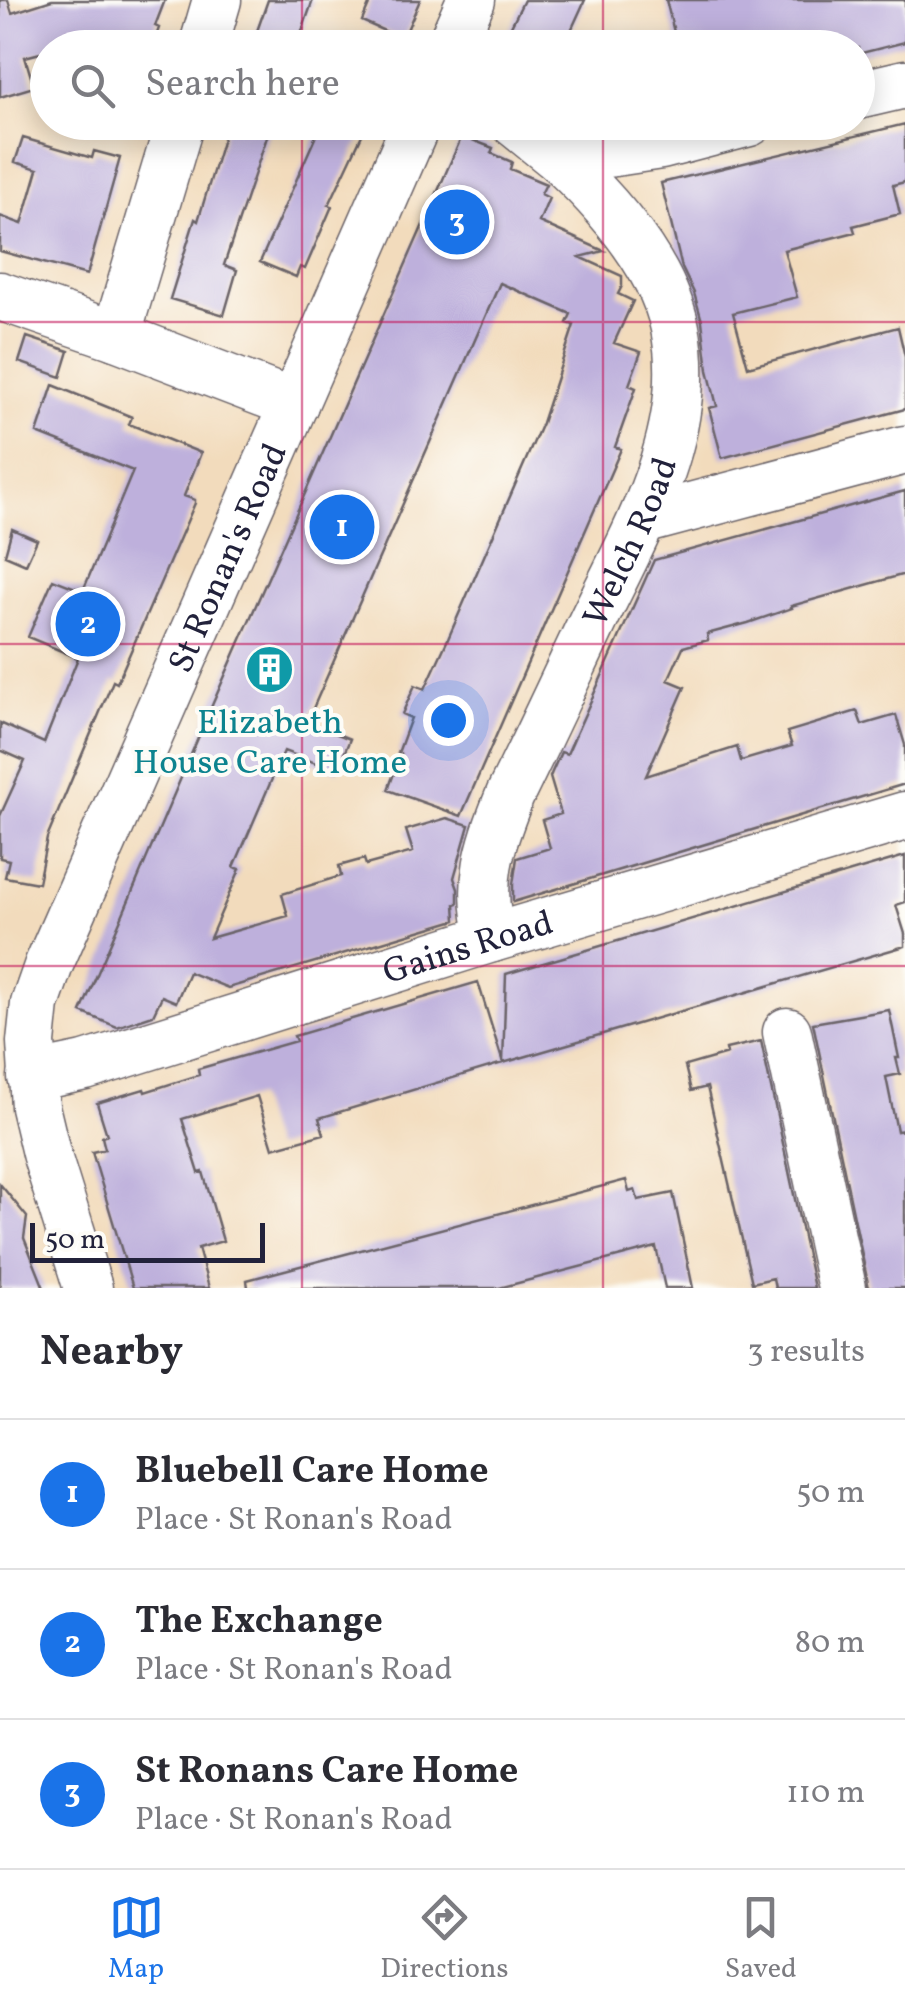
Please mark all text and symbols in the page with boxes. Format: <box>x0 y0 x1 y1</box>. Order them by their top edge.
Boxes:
search box <box>30 30 875 140</box>
icon: search <box>65 58 120 113</box>
text: Search here <box>145 59 340 112</box>
pin: 3 <box>424 184 490 260</box>
street label: St Ronan's Road <box>158 436 301 681</box>
street label: Welch Road <box>573 452 691 635</box>
pin: 1 <box>310 490 374 564</box>
pin: 2 <box>56 586 120 662</box>
building icon: Elizabeth House Care Home <box>244 643 296 695</box>
your location <box>423 695 474 746</box>
place label: Elizabeth House Care Home <box>133 700 407 788</box>
street label: Gains Road <box>377 900 559 998</box>
scale bar <box>30 1218 265 1262</box>
text: 50 m <box>45 1221 105 1260</box>
text: Nearby <box>40 1324 183 1383</box>
text: 3 results <box>747 1331 865 1375</box>
text: Bluebell Care Home <box>135 1446 489 1499</box>
text: 1 <box>66 1472 79 1516</box>
text: 50 m <box>796 1472 865 1516</box>
text: Place · St Ronan's Road <box>135 1499 452 1543</box>
text: The Exchange <box>135 1596 383 1649</box>
text: 2 <box>64 1622 81 1666</box>
text: 80 m <box>795 1622 865 1666</box>
text: Place · St Ronan's Road <box>135 1649 452 1693</box>
text: St Ronans Care Home <box>135 1746 519 1799</box>
text: 3 <box>64 1772 81 1816</box>
text: 110 m <box>786 1772 865 1816</box>
text: Place · St Ronan's Road <box>135 1799 452 1843</box>
tab: Map <box>108 1890 164 1989</box>
tab: Directions <box>380 1890 509 1989</box>
tab: Saved <box>725 1890 797 1989</box>

